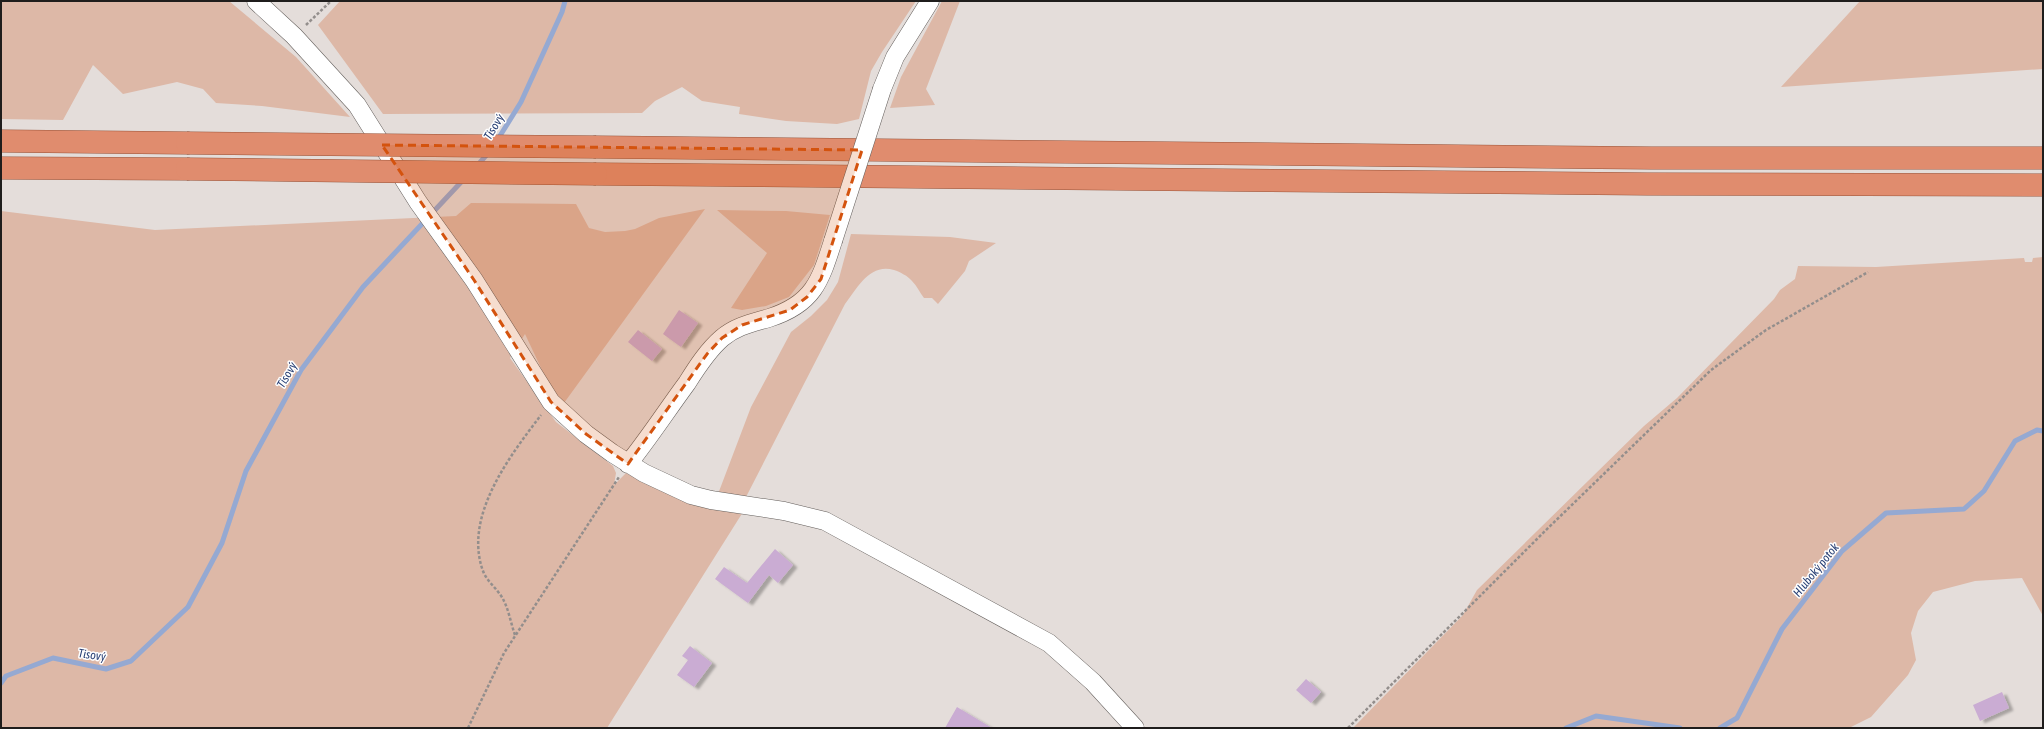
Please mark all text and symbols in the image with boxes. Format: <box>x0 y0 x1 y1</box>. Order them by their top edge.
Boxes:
water label: Tisový <box>481 112 507 142</box>
water label: Tisový <box>274 360 300 390</box>
water label: Hluboký potok <box>1790 540 1842 600</box>
water label: Tisový <box>77 646 107 664</box>

